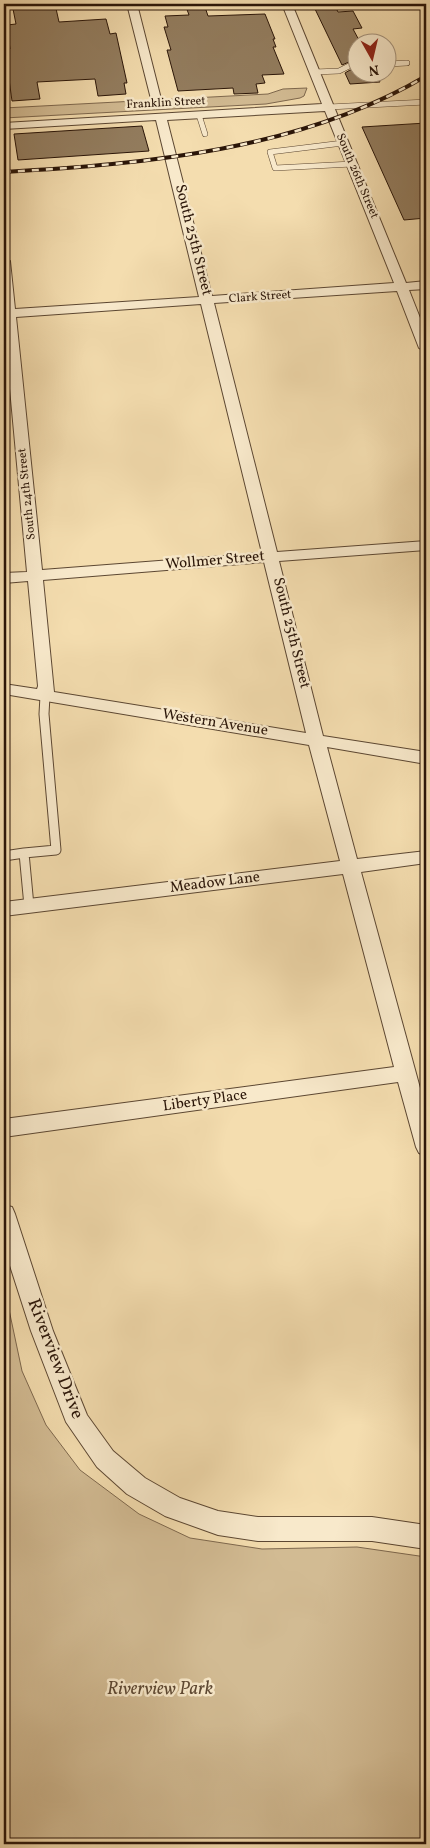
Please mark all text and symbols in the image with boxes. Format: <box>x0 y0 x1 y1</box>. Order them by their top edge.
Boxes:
north arrow <box>348 32 398 82</box>
text: N <box>367 59 380 80</box>
street label: Franklin Street <box>126 93 206 113</box>
street label: South 26th Street <box>332 131 382 221</box>
street label: South 25th Street <box>169 182 217 298</box>
street label: Clark Street <box>228 287 292 307</box>
street label: South 24th Street <box>14 447 40 541</box>
street label: Wollmer Street <box>164 546 266 576</box>
street label: South 25th Street <box>267 575 315 691</box>
street label: Western Avenue <box>161 704 269 742</box>
street label: Meadow Lane <box>169 867 261 899</box>
street label: Liberty Place <box>161 1085 249 1117</box>
street label: Riverview Drive <box>21 1295 89 1423</box>
park label: Riverview Park <box>107 1677 213 1702</box>

